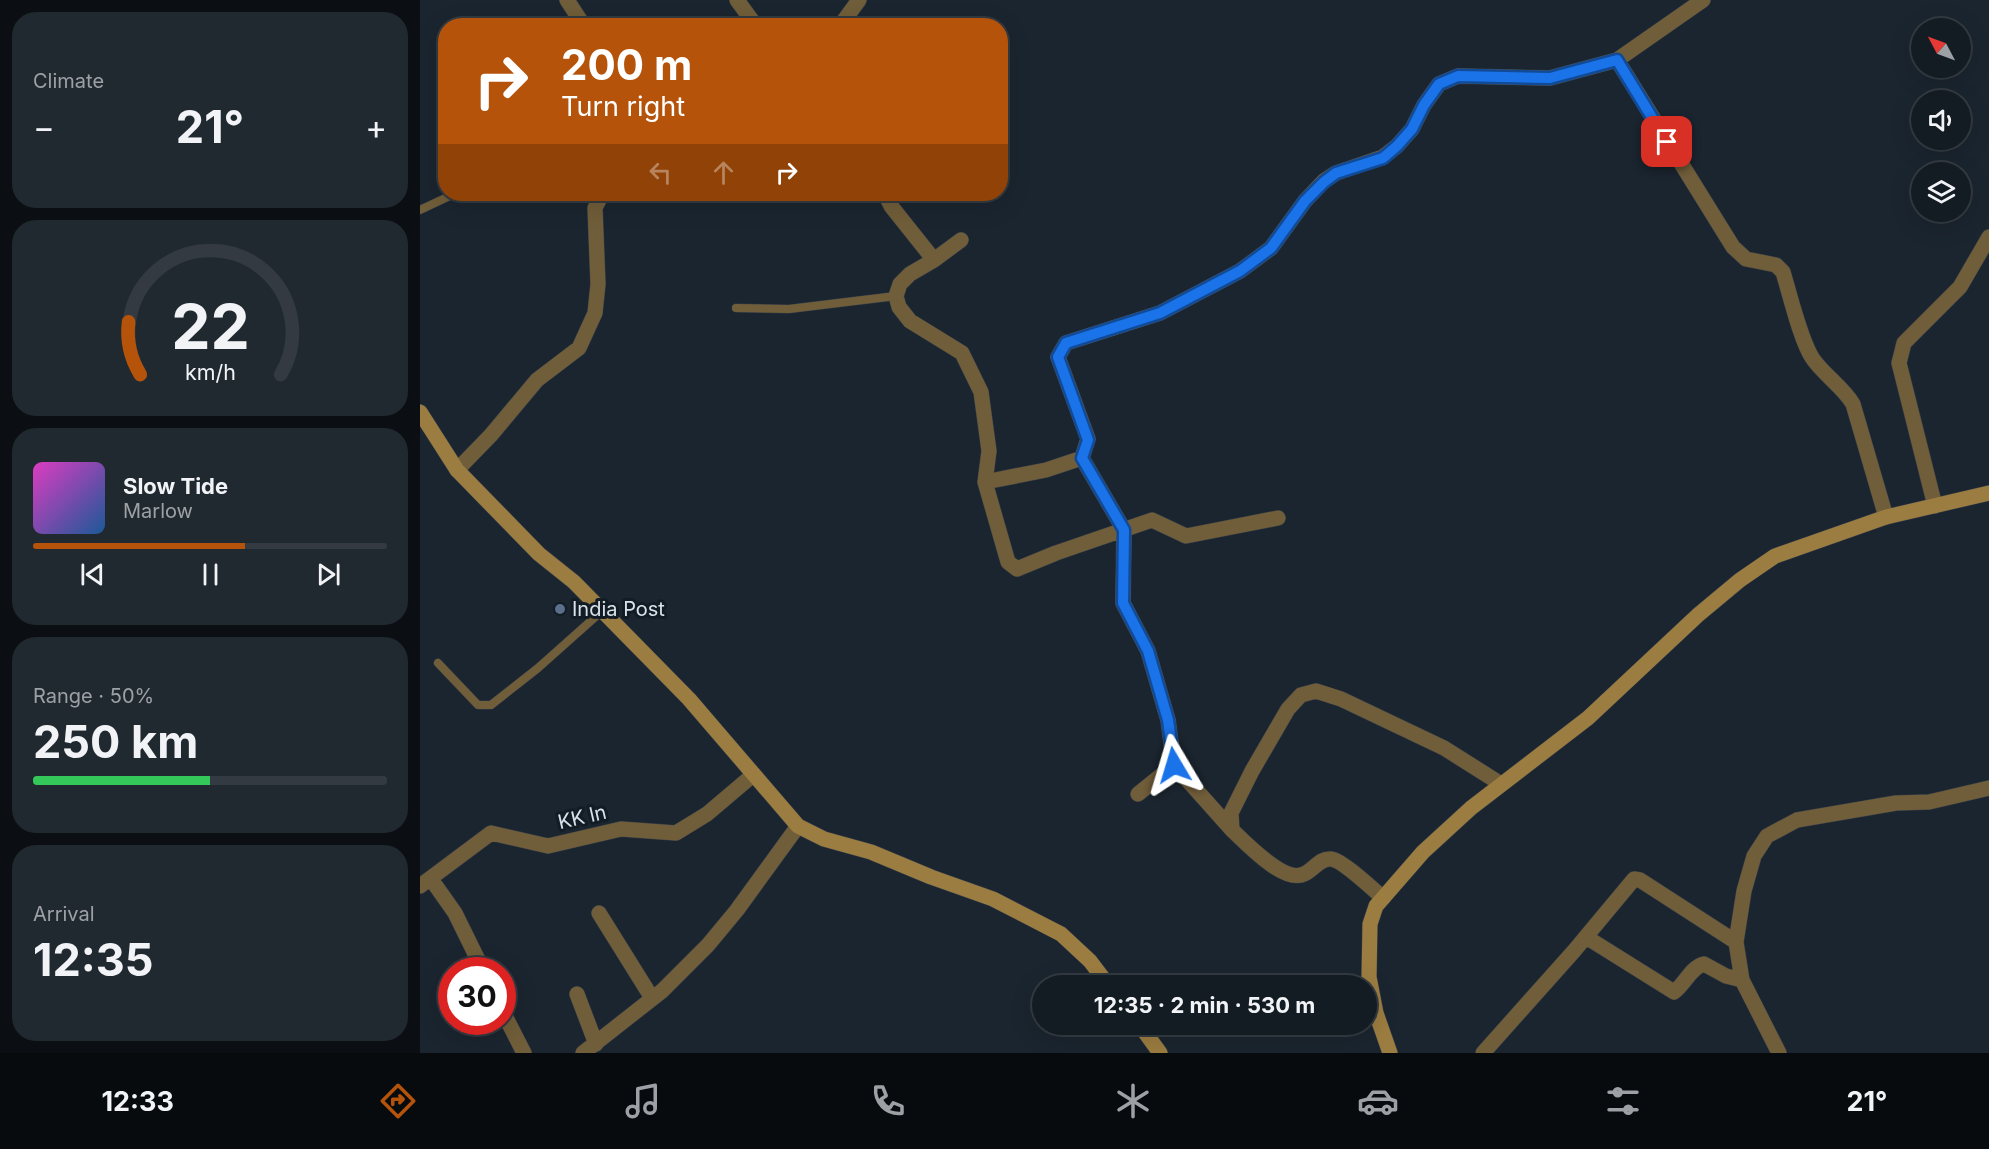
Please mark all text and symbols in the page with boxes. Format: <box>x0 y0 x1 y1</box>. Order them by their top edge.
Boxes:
north arrow <box>1911 18 1971 78</box>
map controls <box>1911 18 1971 222</box>
text: 200 m <box>561 39 692 90</box>
icon: right <box>462 42 540 120</box>
text: Climate <box>33 69 104 93</box>
text: Turn right <box>561 90 685 123</box>
button: sound <box>1911 90 1971 150</box>
text: 21° <box>176 99 244 154</box>
text: − <box>33 107 55 147</box>
text: + <box>365 107 387 147</box>
pin <box>1641 116 1692 167</box>
icon: arrive <box>1650 125 1683 158</box>
icon: left <box>644 156 677 189</box>
icon: ahead <box>707 156 740 189</box>
icon: right <box>770 156 803 189</box>
button: layers <box>1911 162 1971 222</box>
text: 22 <box>171 289 249 364</box>
text: km/h <box>185 360 235 386</box>
text: Slow Tide <box>123 473 228 499</box>
text: Marlow <box>123 499 193 523</box>
icon: previous <box>76 558 109 591</box>
icon: pause <box>194 558 227 591</box>
icon: next <box>312 558 345 591</box>
place label: India Post <box>572 597 665 621</box>
marker: India Post <box>553 602 567 616</box>
text: Range · 50% <box>33 684 154 708</box>
text: 250 km <box>33 714 198 769</box>
position arrow <box>1142 733 1206 797</box>
street label: KK ln <box>555 800 609 834</box>
text: Arrival <box>33 902 95 926</box>
text: 12:35 <box>33 932 154 987</box>
speed limit sign: 30 <box>438 957 516 1035</box>
text: 12:35 · 2 min · 530 m <box>1094 992 1315 1018</box>
icon: directions <box>377 1080 419 1122</box>
icon: music <box>622 1080 664 1122</box>
icon: phone <box>867 1080 909 1122</box>
icon: climate <box>1112 1080 1154 1122</box>
icon: car <box>1357 1080 1399 1122</box>
icon: filters <box>1602 1080 1644 1122</box>
text: 12:33 <box>101 1085 174 1118</box>
text: 21° <box>1846 1085 1888 1118</box>

